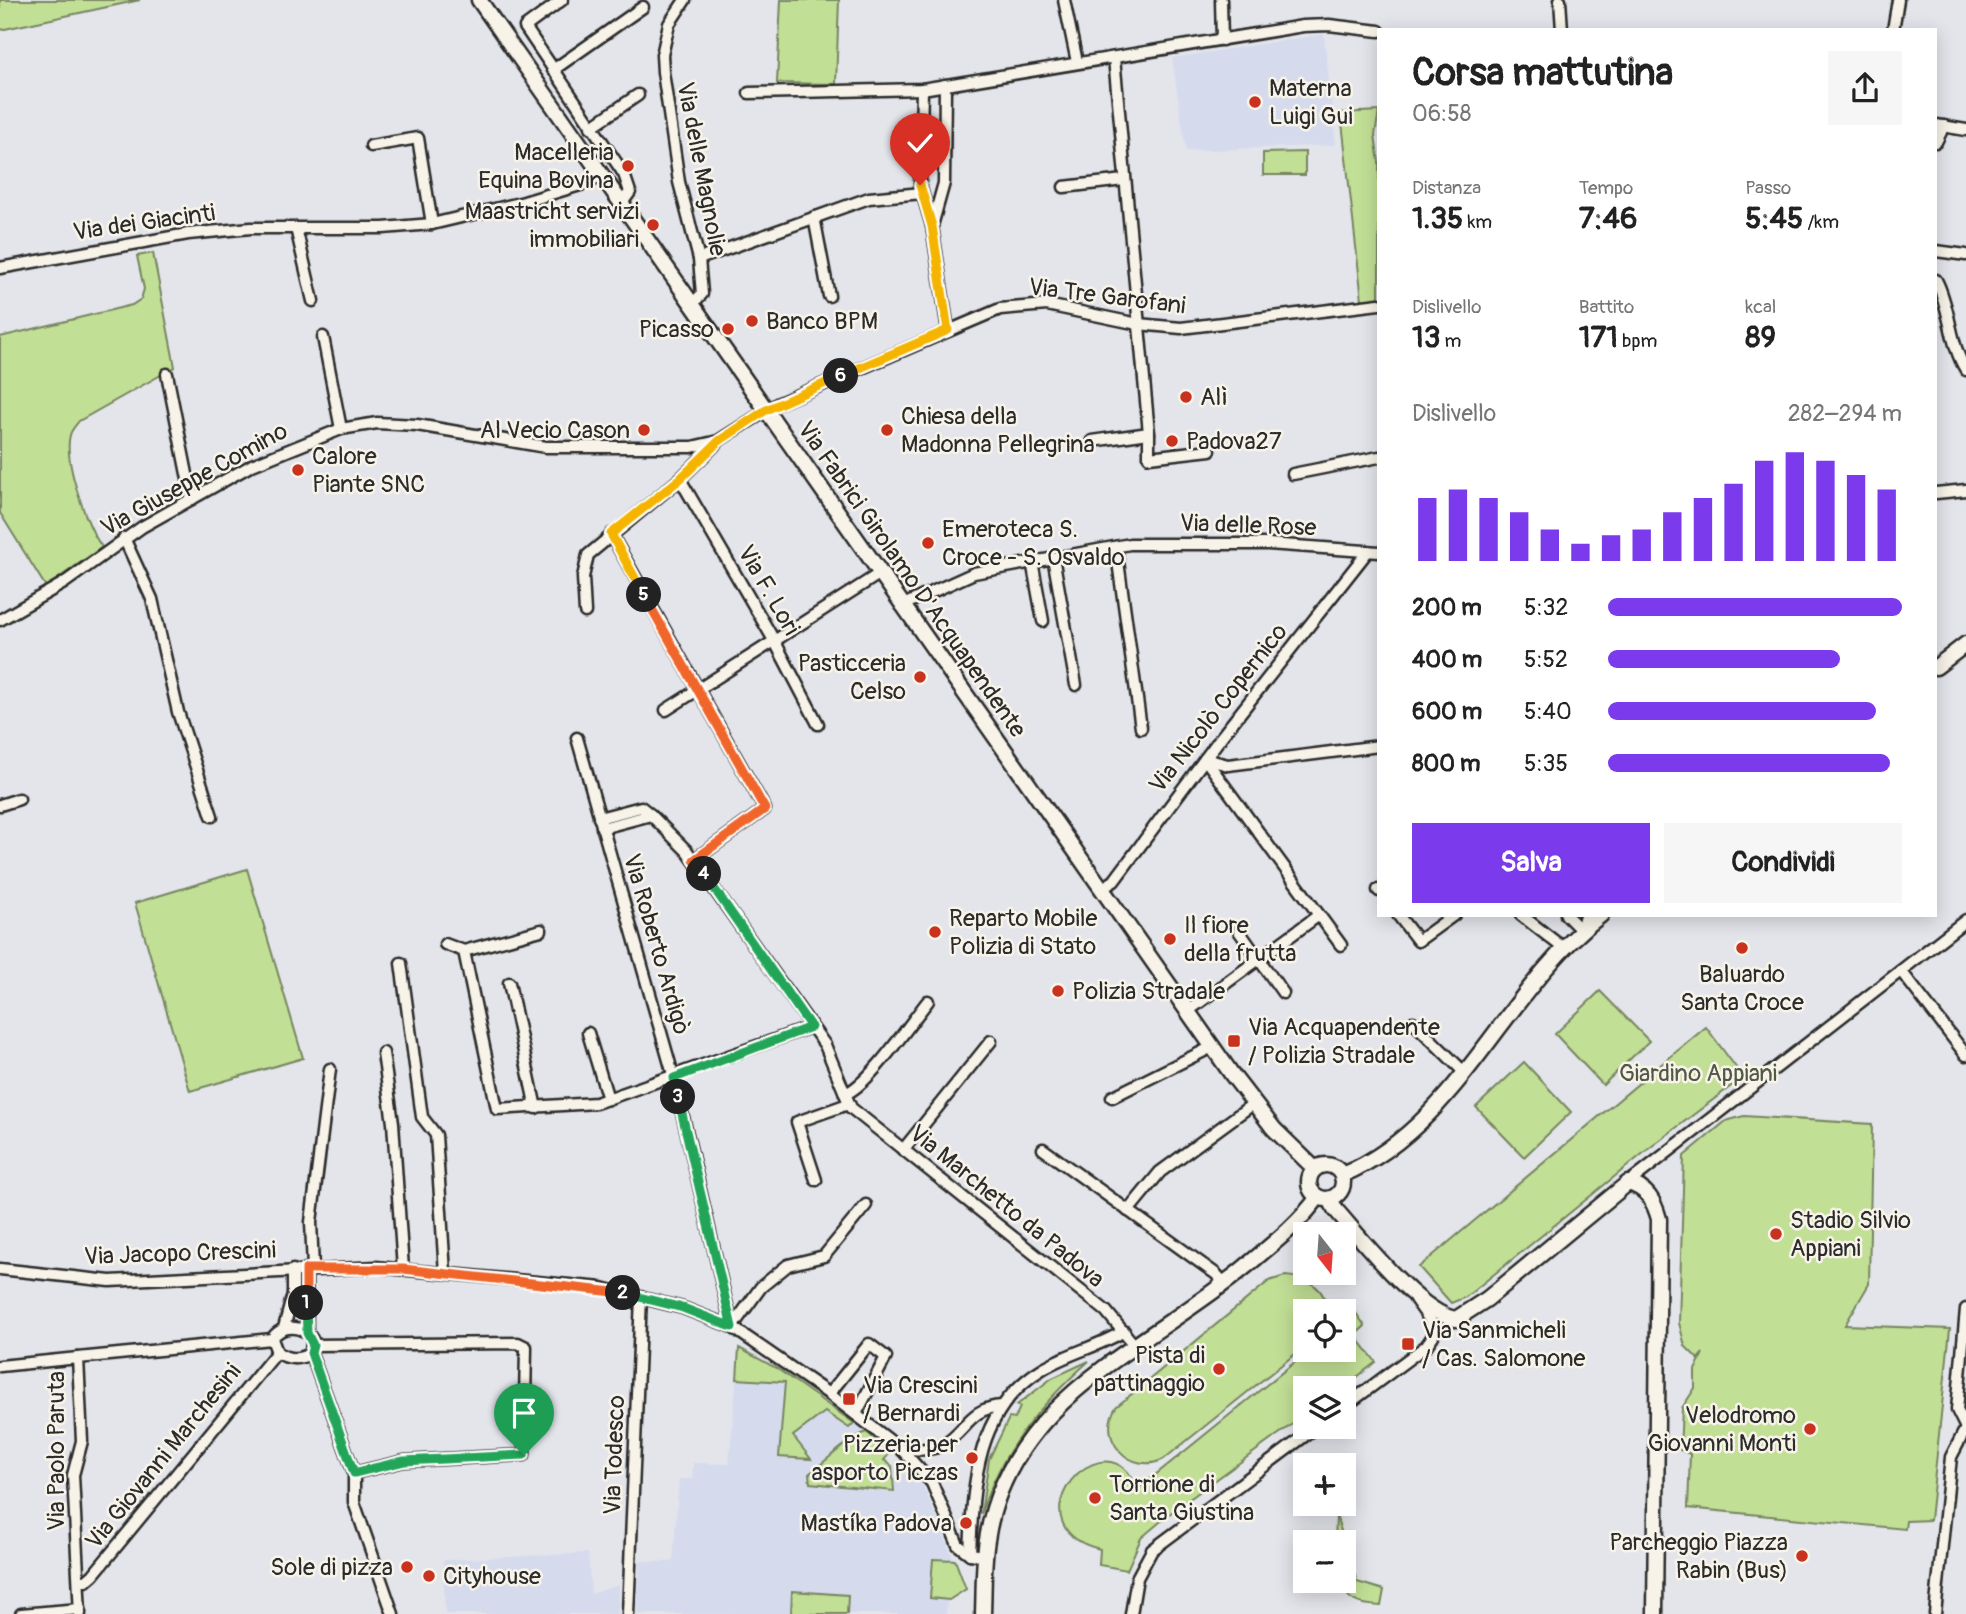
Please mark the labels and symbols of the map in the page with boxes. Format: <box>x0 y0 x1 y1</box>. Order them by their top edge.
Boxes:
place label: Materna Luigi Gui <box>1269 74 1353 131</box>
street label: Via delle Magnolie <box>670 80 733 259</box>
marker: Materna Luigi Gui <box>1247 94 1263 110</box>
pin <box>890 113 950 185</box>
place label: Macelleria Equina Bovina <box>478 138 614 195</box>
marker: Macelleria Equina Bovina <box>620 158 636 174</box>
place label: Maastricht servizi immobiliari <box>465 197 639 254</box>
street label: Via dei Giacinti <box>71 198 217 247</box>
marker: Maastricht servizi immobiliari <box>645 217 661 233</box>
street label: Via Tre Garofani <box>1027 272 1187 321</box>
place label: Banco BPM <box>766 307 878 336</box>
marker: Banco BPM <box>744 313 760 329</box>
place label: Picasso <box>639 315 714 344</box>
marker: Picasso <box>720 321 736 337</box>
pin: 6 <box>824 358 858 394</box>
place label: Alì <box>1200 383 1227 412</box>
marker: Alì <box>1178 389 1194 405</box>
place label: Chiesa della Madonna Pellegrina <box>901 402 1095 459</box>
street label: Via Giuseppe Comino <box>96 416 293 543</box>
place label: Al Vecio Cason <box>480 416 630 445</box>
street label: Via Fabrici Girolamo D'Acquapendente <box>791 416 1032 743</box>
marker: Al Vecio Cason <box>636 422 652 438</box>
marker: Chiesa della Madonna Pellegrina <box>879 422 895 438</box>
place label: Padova27 <box>1186 427 1282 456</box>
marker: Padova27 <box>1164 433 1180 449</box>
place label: Calore Piante SNC <box>312 442 425 499</box>
marker: Calore Piante SNC <box>290 462 306 478</box>
street label: Via delle Rose <box>1179 509 1317 542</box>
place label: Emeroteca S. Croce - S. Osvaldo <box>942 515 1125 572</box>
marker: Emeroteca S. Croce - S. Osvaldo <box>920 535 936 551</box>
street label: Via F. Lori <box>731 540 806 640</box>
pin: 5 <box>626 578 662 612</box>
street label: Via Nicolò Copernico <box>1143 618 1294 799</box>
place label: Pasticceria Celso <box>798 649 906 706</box>
marker: Pasticceria Celso <box>912 669 928 685</box>
street label: Via Roberto Ardigò <box>617 850 696 1038</box>
pin: 4 <box>686 856 722 892</box>
place label: Reparto Mobile Polizia di Stato <box>949 904 1097 961</box>
place label: Il fiore della frutta <box>1184 911 1297 968</box>
marker: Reparto Mobile Polizia di Stato <box>927 924 943 940</box>
marker: Il fiore della frutta <box>1162 931 1178 947</box>
marker: Baluardo Santa Croce <box>1734 940 1750 956</box>
place label: Baluardo Santa Croce <box>1680 960 1804 1017</box>
place label: Polizia Stradale <box>1072 977 1225 1006</box>
marker: Polizia Stradale <box>1050 983 1066 999</box>
place label: Via Acquapendente / Polizia Stradale <box>1248 1013 1440 1070</box>
marker: Via Acquapendente / Polizia Stradale <box>1226 1033 1242 1049</box>
park label: Giardino Appiani <box>1619 1059 1777 1088</box>
pin: 3 <box>660 1080 696 1114</box>
street label: Via Marchetto da Padova <box>903 1119 1110 1294</box>
place label: Stadio Silvio Appiani <box>1790 1206 1911 1263</box>
north arrow <box>1293 1222 1356 1284</box>
marker: Stadio Silvio Appiani <box>1768 1226 1784 1242</box>
street label: Via Jacopo Crescini <box>84 1236 276 1271</box>
pin: 2 <box>606 1276 640 1310</box>
pin: 1 <box>288 1286 324 1320</box>
place label: Via Sanmicheli / Cas. Salomone <box>1422 1316 1586 1373</box>
marker: Via Sanmicheli / Cas. Salomone <box>1400 1336 1416 1352</box>
place label: Pista di pattinaggio <box>1094 1341 1205 1398</box>
street label: Via Giovanni Marchesini <box>79 1357 247 1555</box>
marker: Pista di pattinaggio <box>1211 1361 1227 1377</box>
street label: Via Paolo Paruta <box>42 1371 71 1531</box>
place label: Via Crescini / Bernardi <box>863 1371 978 1428</box>
pin <box>494 1383 554 1455</box>
marker: Via Crescini / Bernardi <box>841 1391 857 1407</box>
street label: Via Todesco <box>598 1395 631 1515</box>
place label: Velodromo Giovanni Monti <box>1648 1401 1796 1458</box>
marker: Velodromo Giovanni Monti <box>1802 1421 1818 1437</box>
place label: Pizzeria per asporto Piczas <box>811 1430 958 1487</box>
marker: Pizzeria per asporto Piczas <box>964 1450 980 1466</box>
place label: Torrione di Santa Giustina <box>1109 1470 1254 1527</box>
marker: Torrione di Santa Giustina <box>1087 1490 1103 1506</box>
place label: Mastíka Padova <box>800 1509 952 1538</box>
marker: Mastíka Padova <box>958 1515 974 1531</box>
place label: Parcheggio Piazza Rabin (Bus) <box>1609 1528 1788 1585</box>
marker: Parcheggio Piazza Rabin (Bus) <box>1794 1548 1810 1564</box>
place label: Sole di pizza <box>270 1553 393 1582</box>
marker: Sole di pizza <box>399 1559 415 1575</box>
place label: Cityhouse <box>443 1562 541 1591</box>
marker: Cityhouse <box>421 1568 437 1584</box>

